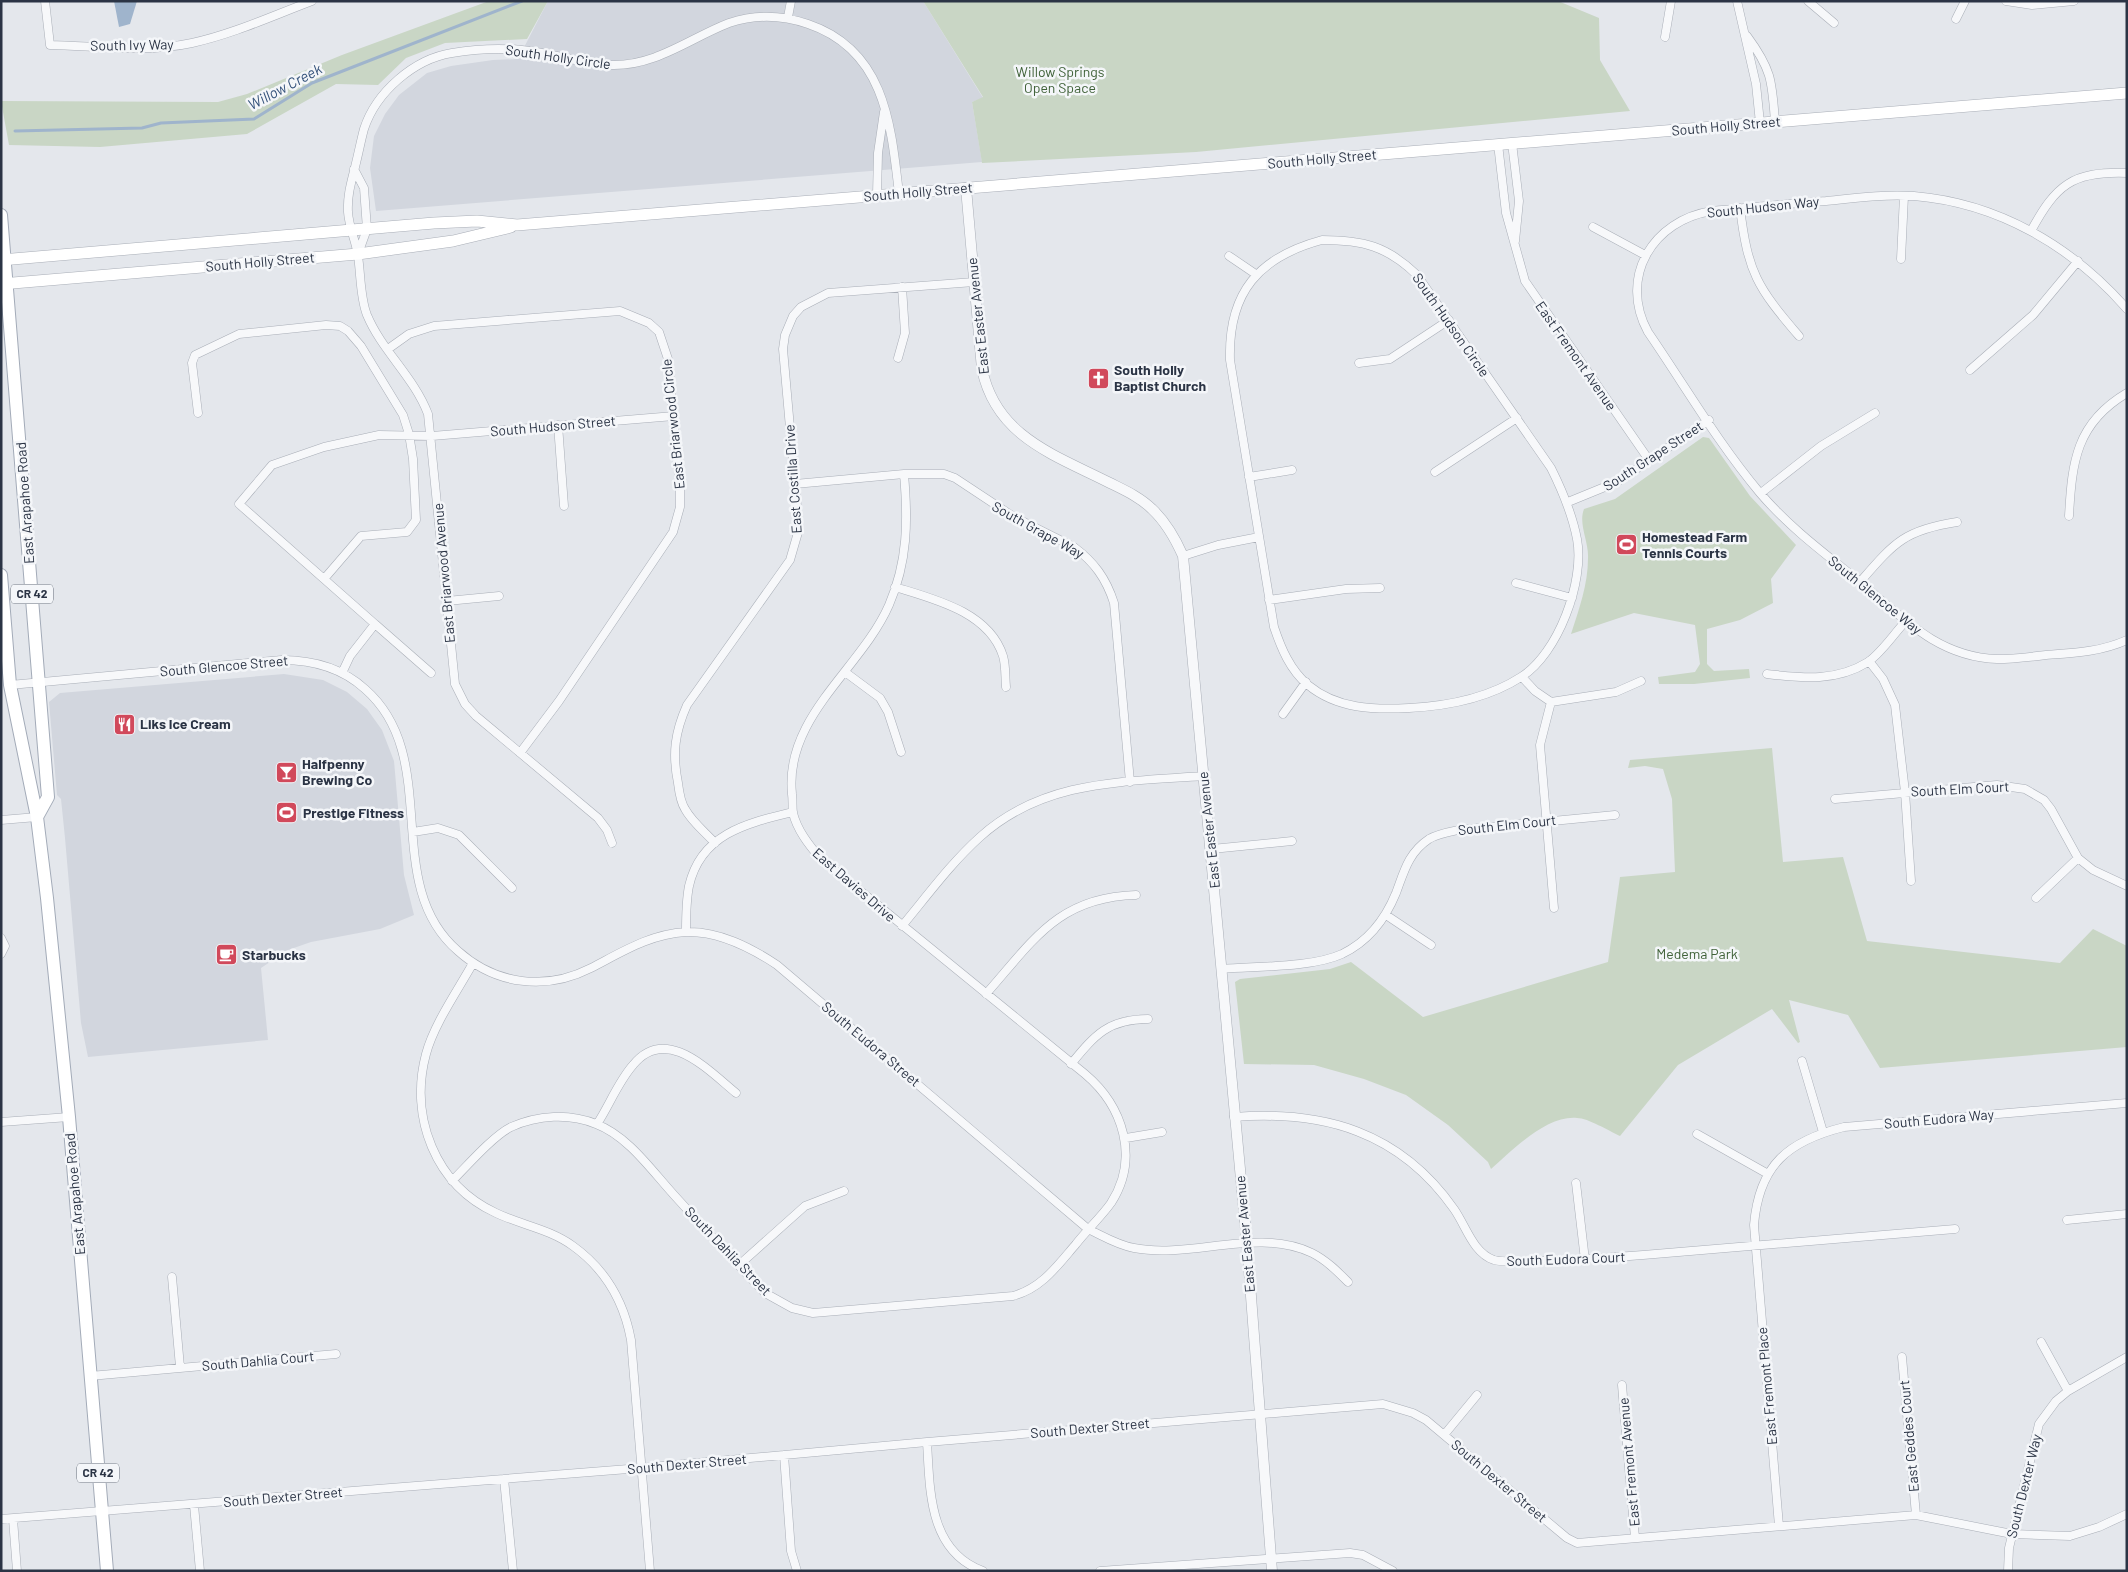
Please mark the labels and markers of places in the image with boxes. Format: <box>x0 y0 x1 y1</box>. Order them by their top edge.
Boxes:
place label: South Holly Baptist Church <box>1114 361 1206 394</box>
church icon: South Holly Baptist Church <box>1086 366 1110 390</box>
place label: Homestead Farm Tennis Courts <box>1642 528 1748 561</box>
sports icon: Homestead Farm Tennis Courts <box>1614 533 1638 557</box>
restaurant icon: Liks Ice Cream <box>112 712 136 736</box>
place label: Liks Ice Cream <box>140 715 231 732</box>
place label: Halfpenny Brewing Co <box>302 755 372 788</box>
bar icon: Halfpenny Brewing Co <box>274 760 298 784</box>
sports icon: Prestige Fitness <box>275 801 299 825</box>
place label: Prestige Fitness <box>303 804 404 821</box>
cafe icon: Starbucks <box>214 943 238 967</box>
place label: Starbucks <box>242 946 306 963</box>

